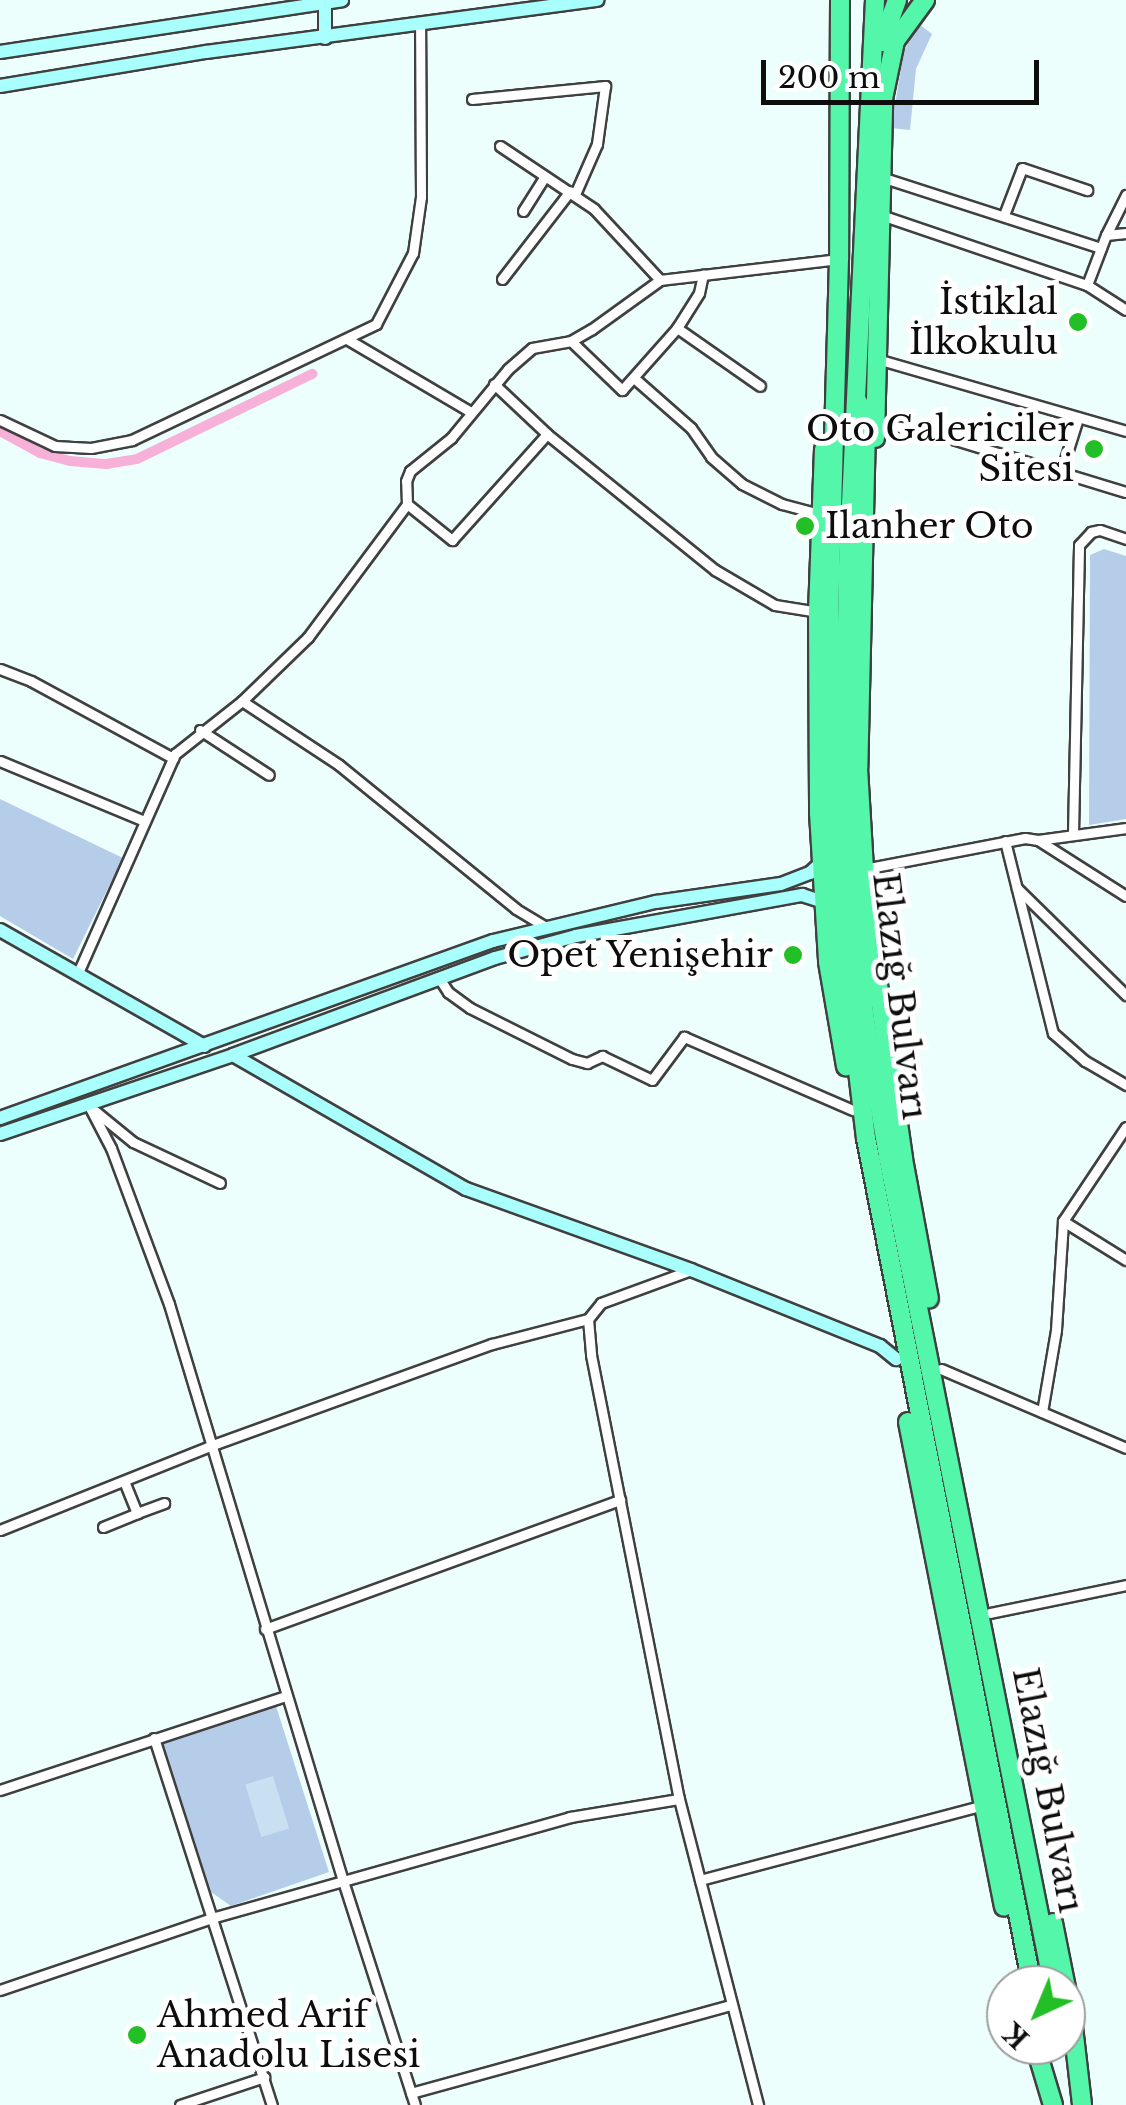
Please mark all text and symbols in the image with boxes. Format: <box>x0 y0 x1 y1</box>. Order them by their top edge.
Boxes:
scale bar <box>766 40 1044 102</box>
text: 200 m <box>778 59 880 96</box>
place label: İstiklal İlkokulu <box>909 281 1058 363</box>
marker: İstiklal İlkokulu <box>1067 311 1089 333</box>
place label: Oto Galericiler Sitesi <box>806 408 1074 490</box>
marker: Oto Galericiler Sitesi <box>1083 438 1105 460</box>
place label: Ilanher Oto <box>825 505 1035 547</box>
marker: Ilanher Oto <box>794 515 816 537</box>
street label: Elazığ Bulvarı <box>864 870 936 1122</box>
place label: Opet Yenişehir <box>506 934 773 976</box>
marker: Opet Yenişehir <box>782 944 804 966</box>
street label: Elazığ Bulvarı <box>1004 1664 1092 1916</box>
north arrow <box>986 1965 1086 2065</box>
place label: Ahmed Arif Anadolu Lisesi <box>157 1994 420 2076</box>
text: K <box>996 2015 1037 2056</box>
marker: Ahmed Arif Anadolu Lisesi <box>126 2024 148 2046</box>

